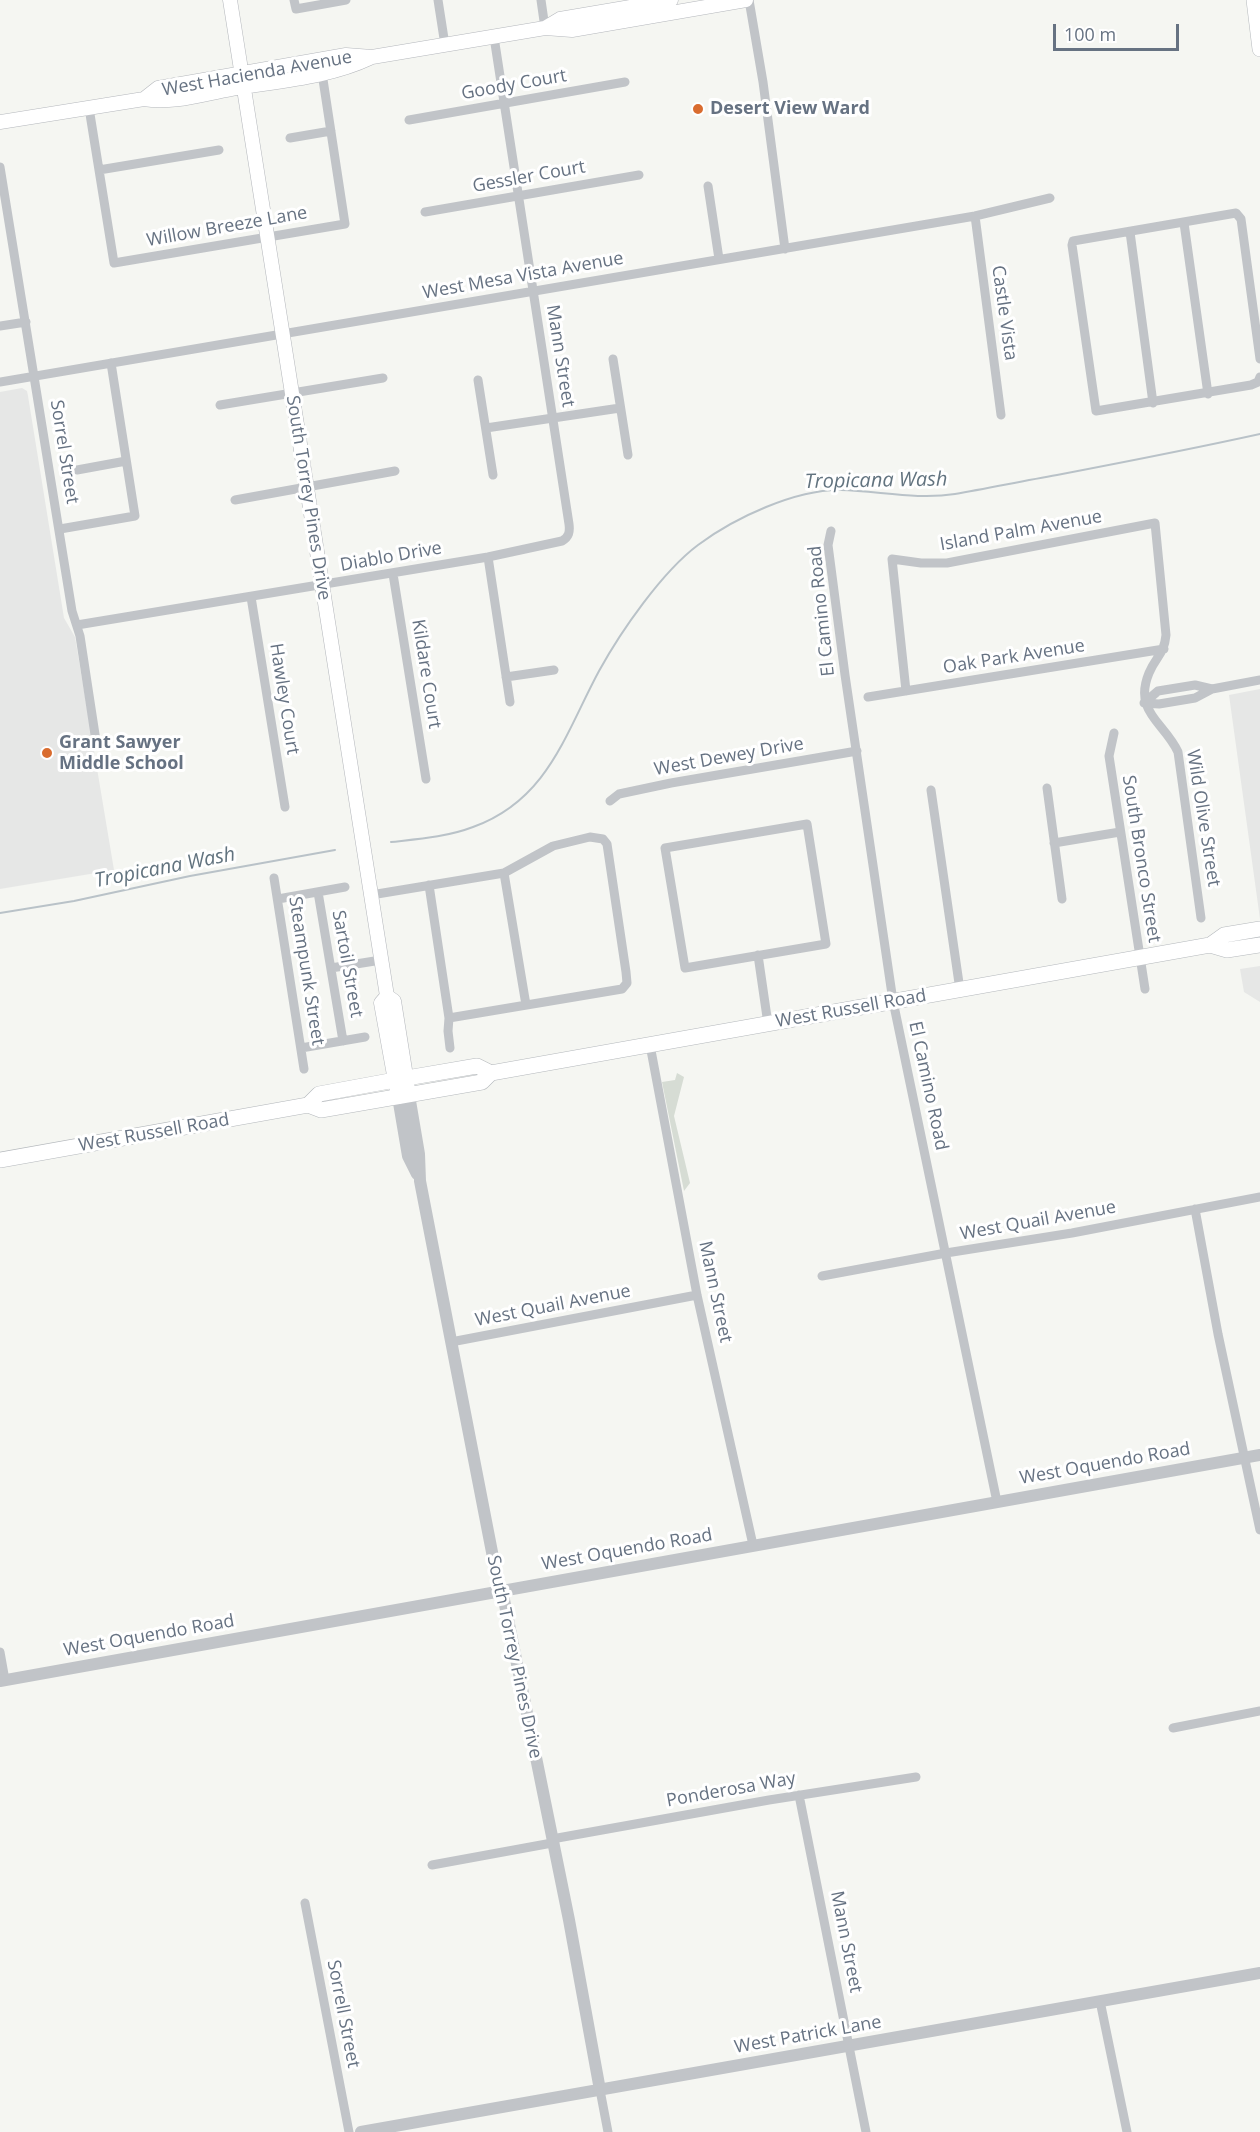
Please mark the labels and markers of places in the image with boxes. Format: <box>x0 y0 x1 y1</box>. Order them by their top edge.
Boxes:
place label: Desert View Ward <box>710 98 870 120</box>
marker: Desert View Ward <box>691 102 705 116</box>
place label: Grant Sawyer Middle School <box>59 732 184 774</box>
marker: Grant Sawyer Middle School <box>40 746 54 760</box>

